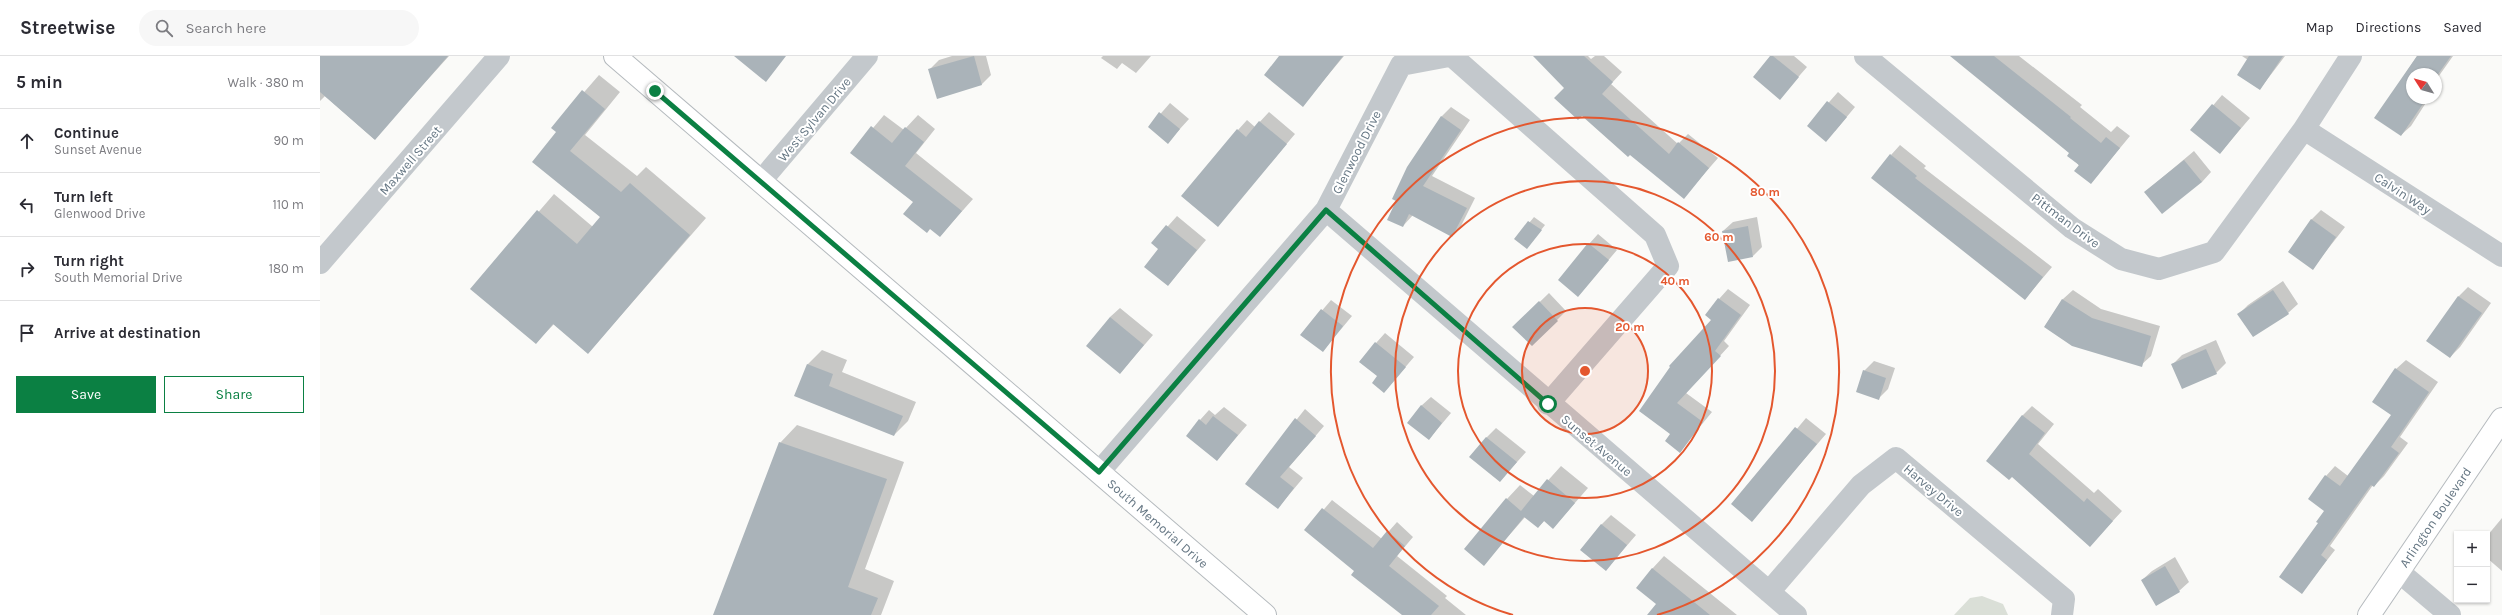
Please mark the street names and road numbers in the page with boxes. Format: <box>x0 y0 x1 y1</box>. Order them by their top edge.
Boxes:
street label: West Sylvan Drive <box>775 74 854 164</box>
street label: Glenwood Drive <box>1329 108 1384 196</box>
street label: Maxwell Street <box>376 123 445 198</box>
street label: Calvin Way <box>2372 170 2434 217</box>
street label: Pittman Drive <box>2029 190 2103 251</box>
street label: Sunset Avenue <box>1558 411 1635 480</box>
street label: Harvey Drive <box>1901 461 1967 520</box>
street label: Arlington Boulevard <box>2396 464 2474 570</box>
street label: South Memorial Drive <box>1104 476 1211 571</box>

